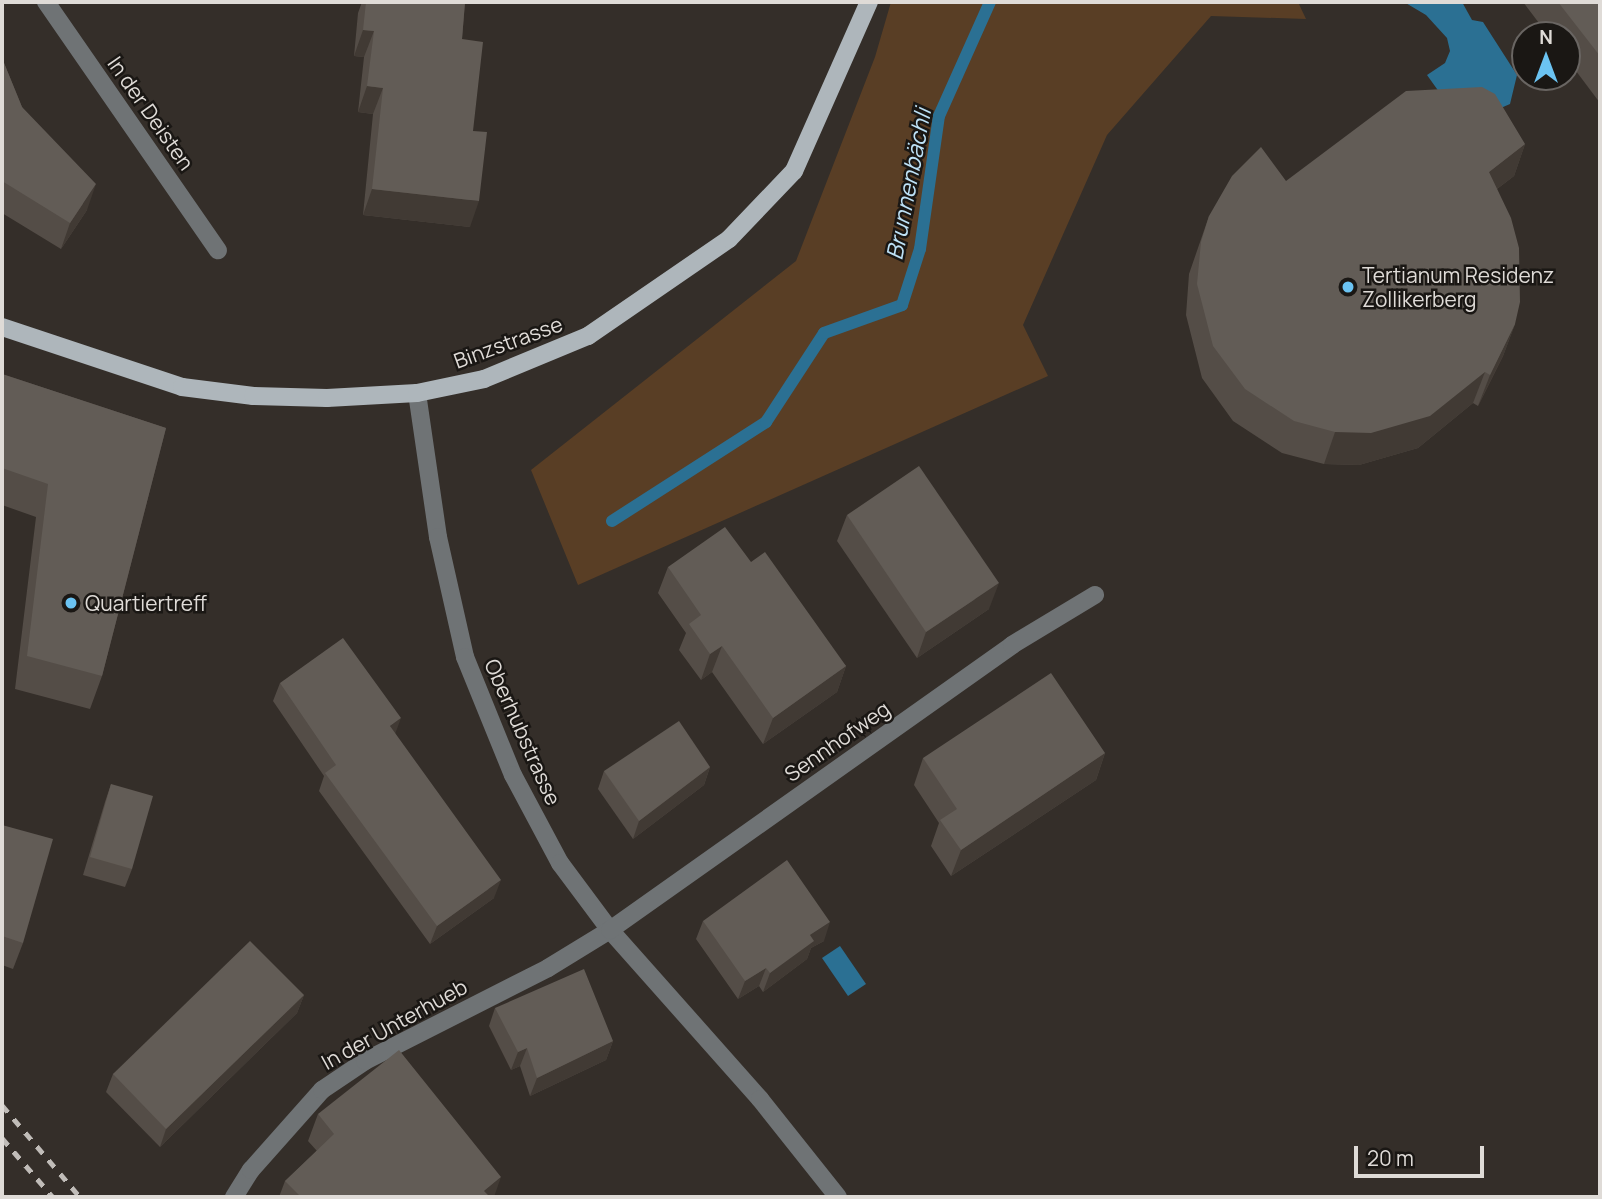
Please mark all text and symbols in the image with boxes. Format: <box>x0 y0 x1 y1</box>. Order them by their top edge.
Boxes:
north arrow <box>1511 21 1581 91</box>
text: N <box>1539 24 1553 50</box>
street label: In der Deisten <box>103 51 199 175</box>
water label: Brunnenbächli <box>880 106 936 262</box>
place label: Tertianum Residenz Zollikerberg <box>1362 262 1554 312</box>
marker: Tertianum Residenz Zollikerberg <box>1340 279 1356 295</box>
street label: Binzstrasse <box>450 311 566 373</box>
place label: Quartiertreff <box>85 590 207 616</box>
marker: Quartiertreff <box>63 595 79 611</box>
street label: Oberhubstrasse <box>479 655 567 809</box>
street label: Sennhofweg <box>780 696 894 786</box>
street label: In der Unterhueb <box>317 974 471 1074</box>
scale bar <box>1357 1132 1486 1176</box>
text: 20 m <box>1367 1144 1414 1172</box>

